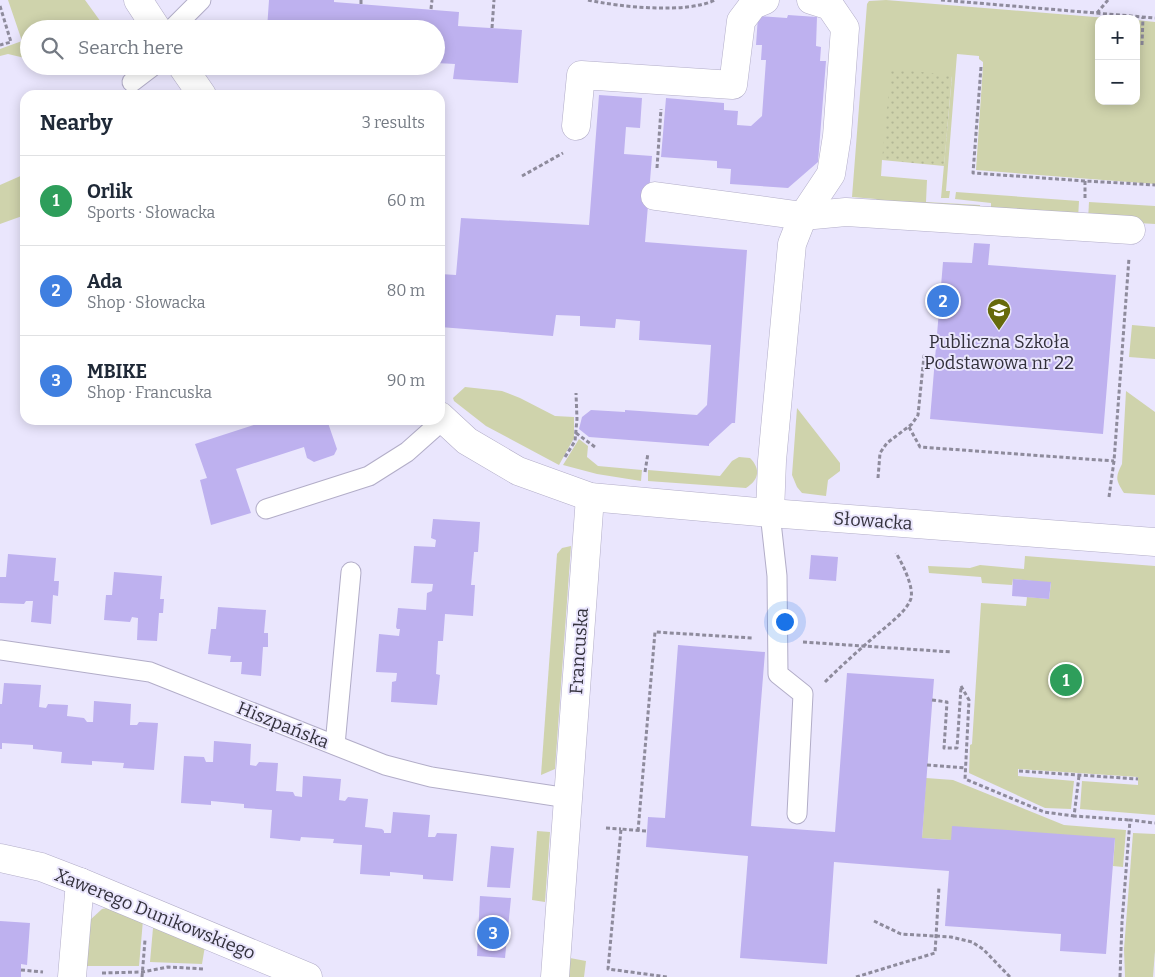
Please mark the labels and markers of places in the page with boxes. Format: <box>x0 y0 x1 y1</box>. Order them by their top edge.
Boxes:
pin: 2 <box>927 282 959 320</box>
school or university icon: Publiczna Szkoła Podstawowa nr 22 <box>986 297 1012 331</box>
place label: Publiczna Szkoła Podstawowa nr 22 <box>924 331 1074 374</box>
pin: 1 <box>1050 661 1082 699</box>
pin: 3 <box>477 914 509 952</box>

